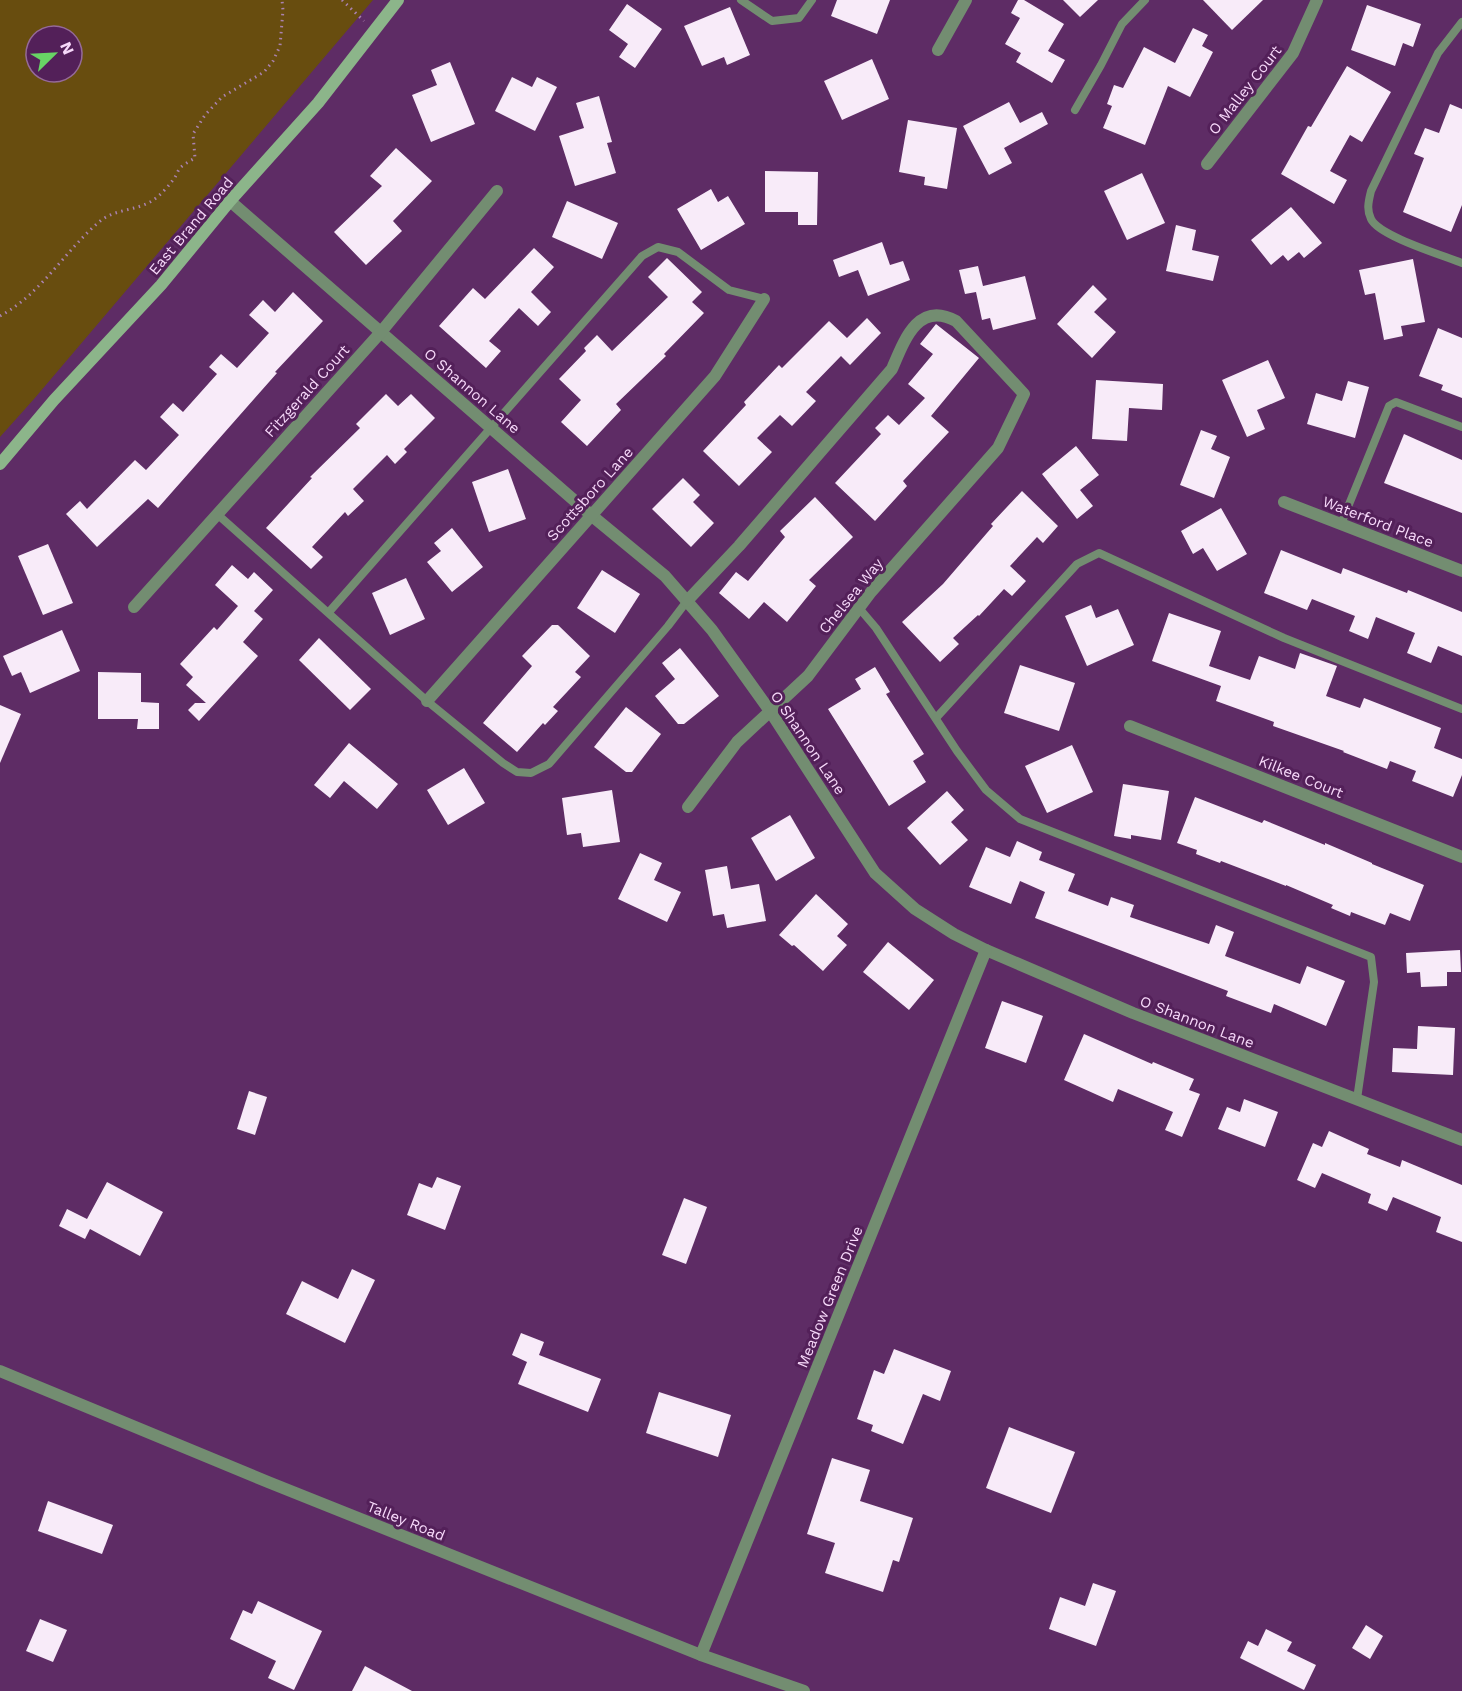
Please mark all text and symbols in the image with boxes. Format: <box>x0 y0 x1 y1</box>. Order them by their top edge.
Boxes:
north arrow <box>24 24 84 84</box>
text: N <box>56 39 78 57</box>
street label: O Malley Court <box>1205 41 1286 138</box>
street label: East Brand Road <box>145 173 237 279</box>
street label: Fitzgerald Court <box>261 341 354 441</box>
street label: O Shannon Lane <box>420 344 524 438</box>
street label: Scottsboro Lane <box>543 443 637 545</box>
street label: Waterford Place <box>1320 493 1436 551</box>
street label: Chelsea Way <box>815 554 887 637</box>
street label: O Shannon Lane <box>767 688 849 798</box>
street label: Kilkee Court <box>1256 752 1347 802</box>
street label: O Shannon Lane <box>1137 992 1257 1052</box>
street label: Meadow Green Drive <box>793 1224 867 1370</box>
street label: Talley Road <box>364 1497 448 1545</box>

